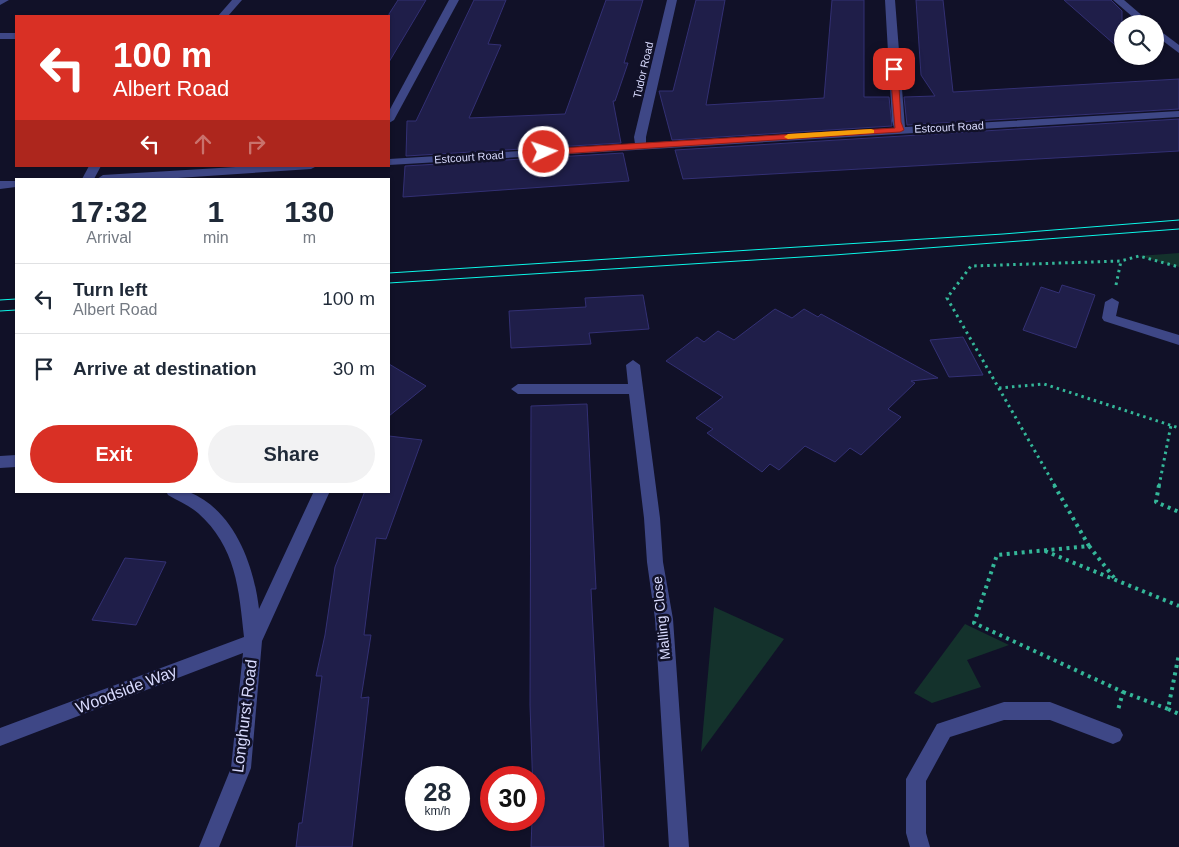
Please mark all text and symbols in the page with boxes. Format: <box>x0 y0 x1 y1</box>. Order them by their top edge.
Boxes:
map controls <box>1114 15 1164 65</box>
button: search <box>1114 15 1164 65</box>
icon: left <box>30 35 95 100</box>
text: 100 m <box>113 35 212 74</box>
street label: Tudor Road <box>631 41 655 99</box>
pin <box>873 48 915 90</box>
icon: arrive <box>880 55 908 83</box>
text: Albert Road <box>113 76 229 101</box>
street label: Estcourt Road <box>914 119 984 135</box>
position arrow <box>517 125 569 177</box>
icon: left <box>136 130 164 158</box>
icon: ahead <box>189 130 217 158</box>
icon: right <box>242 130 270 158</box>
street label: Estcourt Road <box>434 149 504 165</box>
text: 17:32 <box>71 195 147 228</box>
text: 1 <box>207 195 224 228</box>
text: 130 <box>284 195 334 228</box>
text: Arrival <box>86 229 132 246</box>
text: min <box>203 229 229 246</box>
text: m <box>303 229 316 246</box>
text: Turn left <box>73 279 148 300</box>
icon: left <box>30 285 58 313</box>
text: 100 m <box>322 288 375 309</box>
text: Albert Road <box>73 301 158 318</box>
icon: arrive <box>30 355 58 383</box>
text: Arrive at destination <box>73 358 257 379</box>
text: 30 m <box>333 358 375 379</box>
button: Exit <box>30 425 198 483</box>
button: Share <box>208 425 375 483</box>
street label: Malling Close <box>649 575 673 661</box>
street label: Longhurst Road <box>229 659 260 774</box>
street label: Woodside Way <box>73 662 179 717</box>
speed limit sign: 30 <box>480 766 545 831</box>
text: 28 <box>424 778 451 806</box>
text: km/h <box>424 804 451 818</box>

